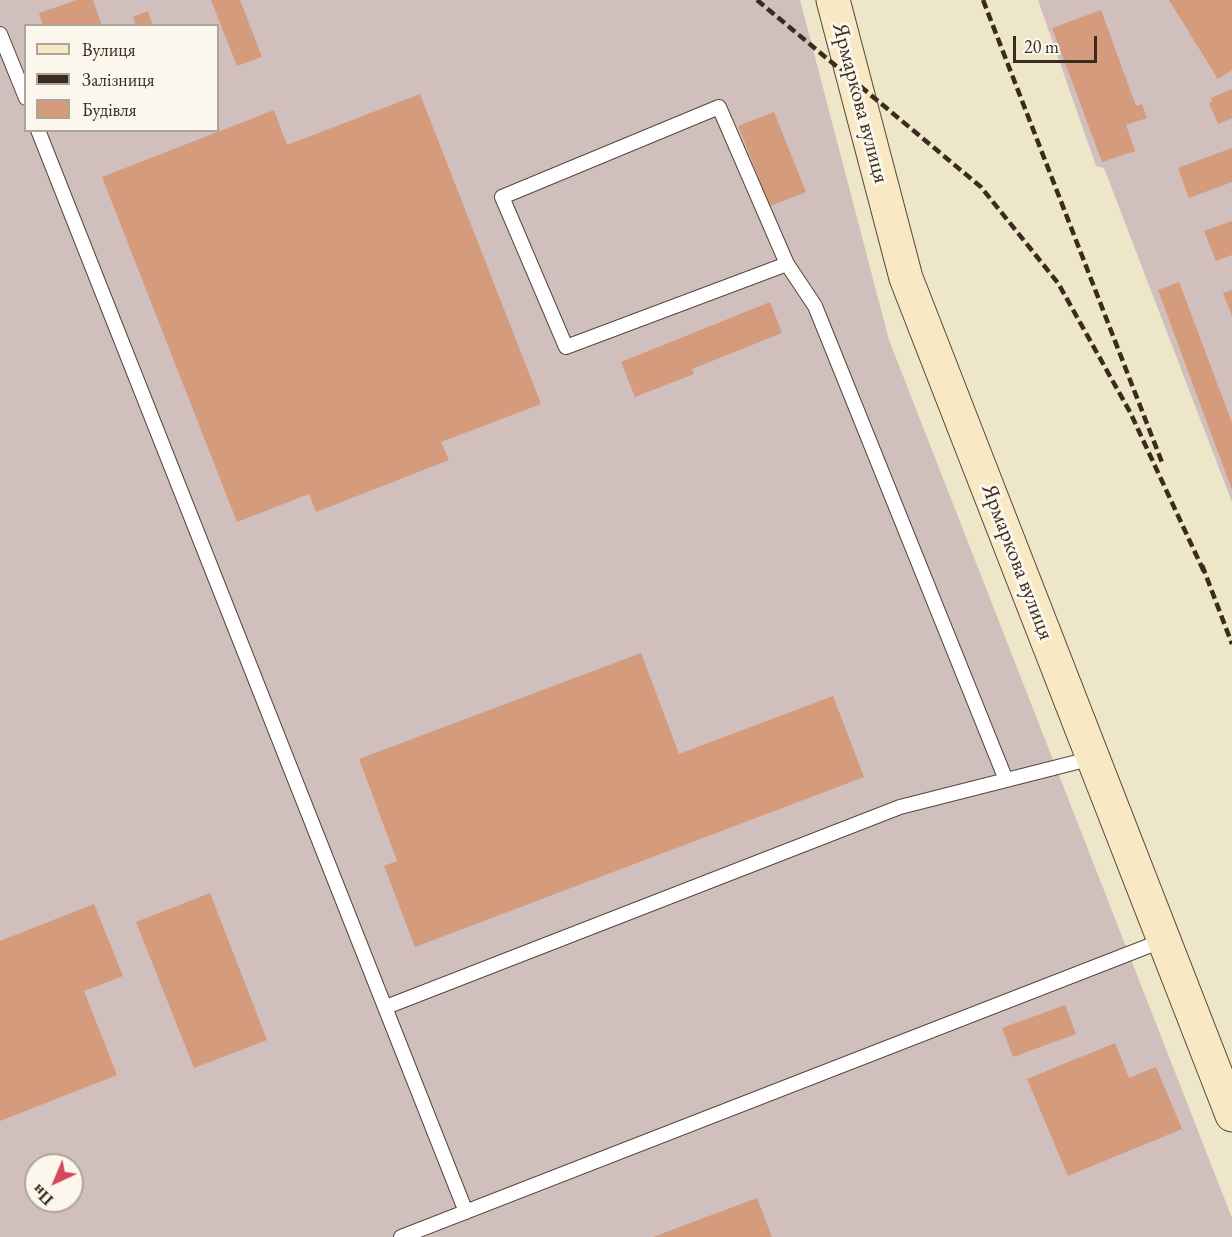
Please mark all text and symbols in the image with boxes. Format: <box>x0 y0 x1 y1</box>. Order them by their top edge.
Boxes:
street label: Ярмаркова вулиця <box>826 20 894 186</box>
legend <box>24 24 219 132</box>
scale bar <box>1016 24 1100 62</box>
text: 20 m <box>1024 35 1059 58</box>
text: Вулиця <box>82 38 135 61</box>
text: Залізниця <box>82 68 155 91</box>
text: Будівля <box>82 98 137 121</box>
street label: Ярмаркова вулиця <box>975 480 1059 644</box>
north arrow <box>24 1153 84 1213</box>
text: Пн <box>27 1180 58 1210</box>

